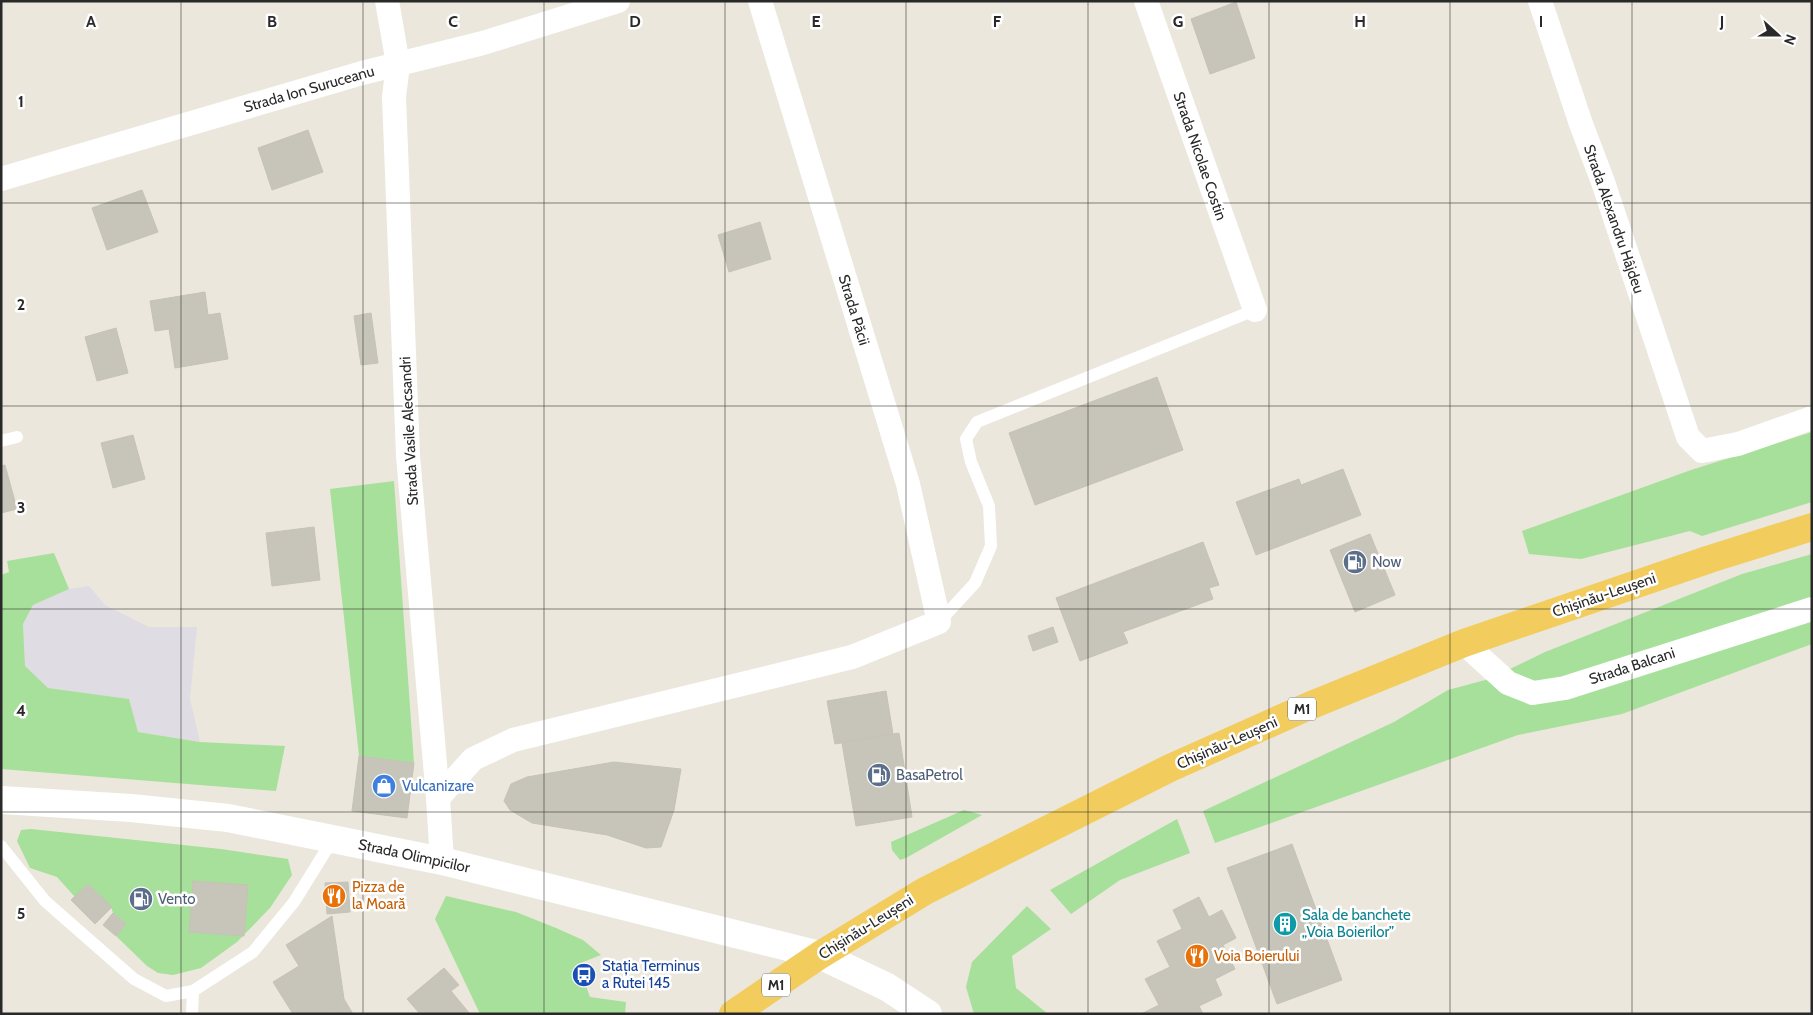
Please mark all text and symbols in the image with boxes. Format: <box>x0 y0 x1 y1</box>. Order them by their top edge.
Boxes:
north arrow <box>1753 10 1803 60</box>
text: A <box>86 12 96 31</box>
text: B <box>267 12 277 31</box>
text: C <box>448 12 458 31</box>
text: D <box>629 12 641 31</box>
text: E <box>811 12 821 31</box>
text: F <box>993 12 1002 31</box>
text: G <box>1173 12 1183 31</box>
text: H <box>1354 12 1366 31</box>
text: I <box>1539 12 1543 31</box>
text: J <box>1719 12 1724 31</box>
text: N <box>1780 32 1800 48</box>
street label: Strada Ion Suruceanu <box>242 62 376 116</box>
street label: Strada Nicolae Costin <box>1170 89 1230 223</box>
text: 1 <box>18 92 24 111</box>
street label: Strada Alexandru Hâjdeu <box>1580 142 1648 296</box>
street label: Strada Păcii <box>835 272 873 348</box>
text: 2 <box>17 295 25 314</box>
street label: Strada Vasile Alecsandri <box>396 356 422 506</box>
text: 3 <box>17 498 25 517</box>
fuel station icon: Now <box>1342 549 1368 575</box>
place label: Now <box>1372 553 1402 571</box>
street label: Chișinău-Leușeni <box>1550 569 1658 622</box>
street label: Strada Balcani <box>1587 644 1677 688</box>
road number: M1 <box>1288 698 1316 721</box>
text: 4 <box>16 701 26 720</box>
street label: Chișinău-Leușeni <box>1174 713 1280 774</box>
fuel station icon: BasaPetrol <box>866 762 892 788</box>
place label: BasaPetrol <box>896 766 963 784</box>
shop icon: Vulcanizare <box>371 773 397 799</box>
place label: Vulcanizare <box>402 777 474 795</box>
street label: Strada Olimpicilor <box>357 835 472 877</box>
place label: Pizza de la Moară <box>352 878 406 913</box>
restaurant icon: Pizza de la Moară <box>321 883 347 909</box>
fuel station icon: Vento <box>128 886 154 912</box>
place label: Vento <box>158 890 195 908</box>
street label: Chișinău-Leușeni <box>815 891 917 964</box>
text: 5 <box>17 904 25 923</box>
place label: Sala de banchete „Voia Boierilor” <box>1302 906 1411 941</box>
building icon: Sala de banchete „Voia Boierilor” <box>1272 911 1298 937</box>
restaurant icon: Voia Boierului <box>1184 943 1210 969</box>
place label: Voia Boierului <box>1214 947 1300 965</box>
place label: Stația Terminus a Rutei 145 <box>602 957 700 992</box>
bus stop icon: Stația Terminus a Rutei 145 <box>571 962 597 988</box>
road number: M1 <box>762 974 790 996</box>

